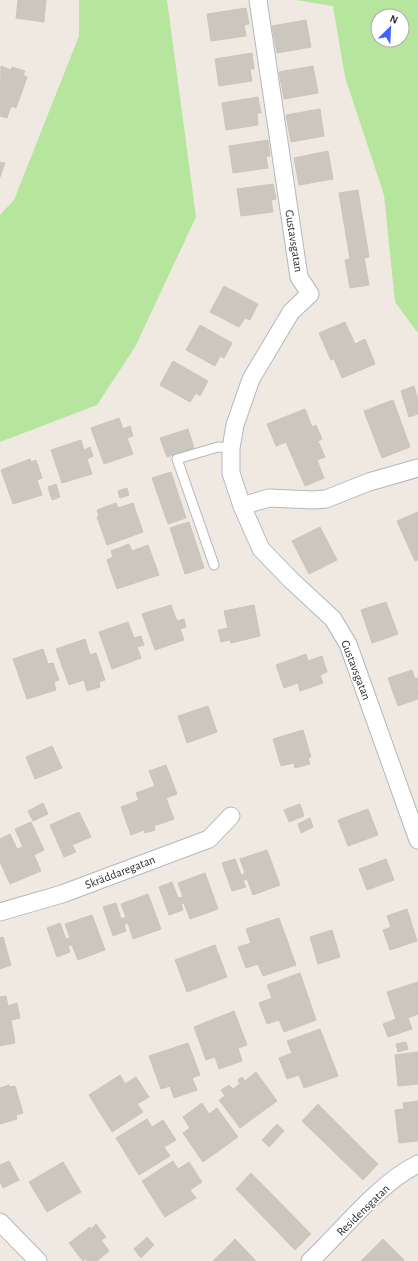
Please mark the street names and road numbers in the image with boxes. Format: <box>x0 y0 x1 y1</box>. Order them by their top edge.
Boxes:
street label: Gustavsgatan <box>283 209 305 273</box>
street label: Gustavsgatan <box>339 638 373 702</box>
street label: Skräddaregatan <box>83 853 157 891</box>
street label: Residensgatan <box>334 1182 392 1238</box>

